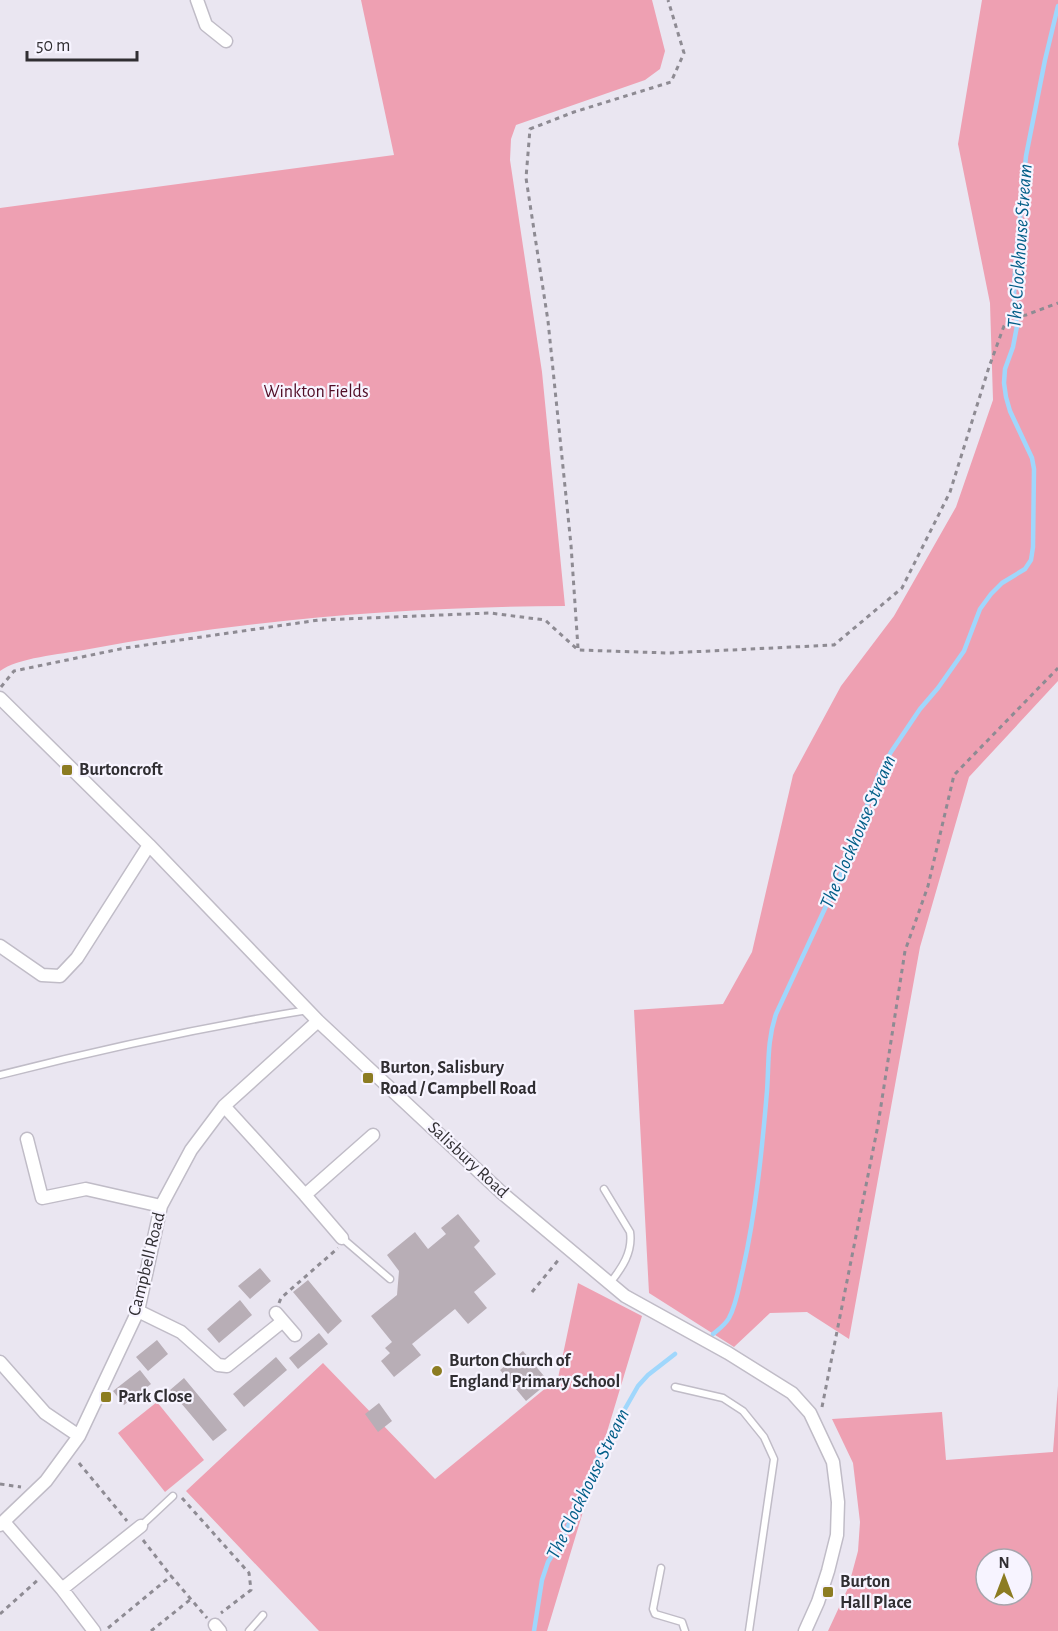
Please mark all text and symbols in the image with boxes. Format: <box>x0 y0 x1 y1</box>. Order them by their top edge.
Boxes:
scale bar <box>27 24 136 62</box>
text: 50 m <box>36 37 70 55</box>
water label: The Clockhouse Stream <box>1004 163 1036 329</box>
park label: Winkton Fields <box>263 383 369 401</box>
water label: The Clockhouse Stream <box>817 752 899 912</box>
place label: Burtoncroft <box>79 761 163 779</box>
marker: Burtoncroft <box>60 763 74 777</box>
place label: Burton, Salisbury Road / Campbell Road <box>380 1059 537 1098</box>
marker: Burton, Salisbury Road / Campbell Road <box>361 1071 375 1085</box>
street label: Salisbury Road <box>424 1118 512 1202</box>
street label: Campbell Road <box>125 1210 169 1318</box>
place label: Burton Church of England Primary School <box>449 1352 620 1391</box>
marker: Burton Church of England Primary School <box>430 1364 444 1378</box>
place label: Park Close <box>118 1388 192 1406</box>
marker: Park Close <box>99 1390 113 1404</box>
water label: The Clockhouse Stream <box>543 1406 633 1562</box>
north arrow <box>974 1547 1034 1607</box>
text: N <box>998 1555 1010 1571</box>
place label: Burton Hall Place <box>840 1573 912 1612</box>
marker: Burton Hall Place <box>821 1585 835 1599</box>

